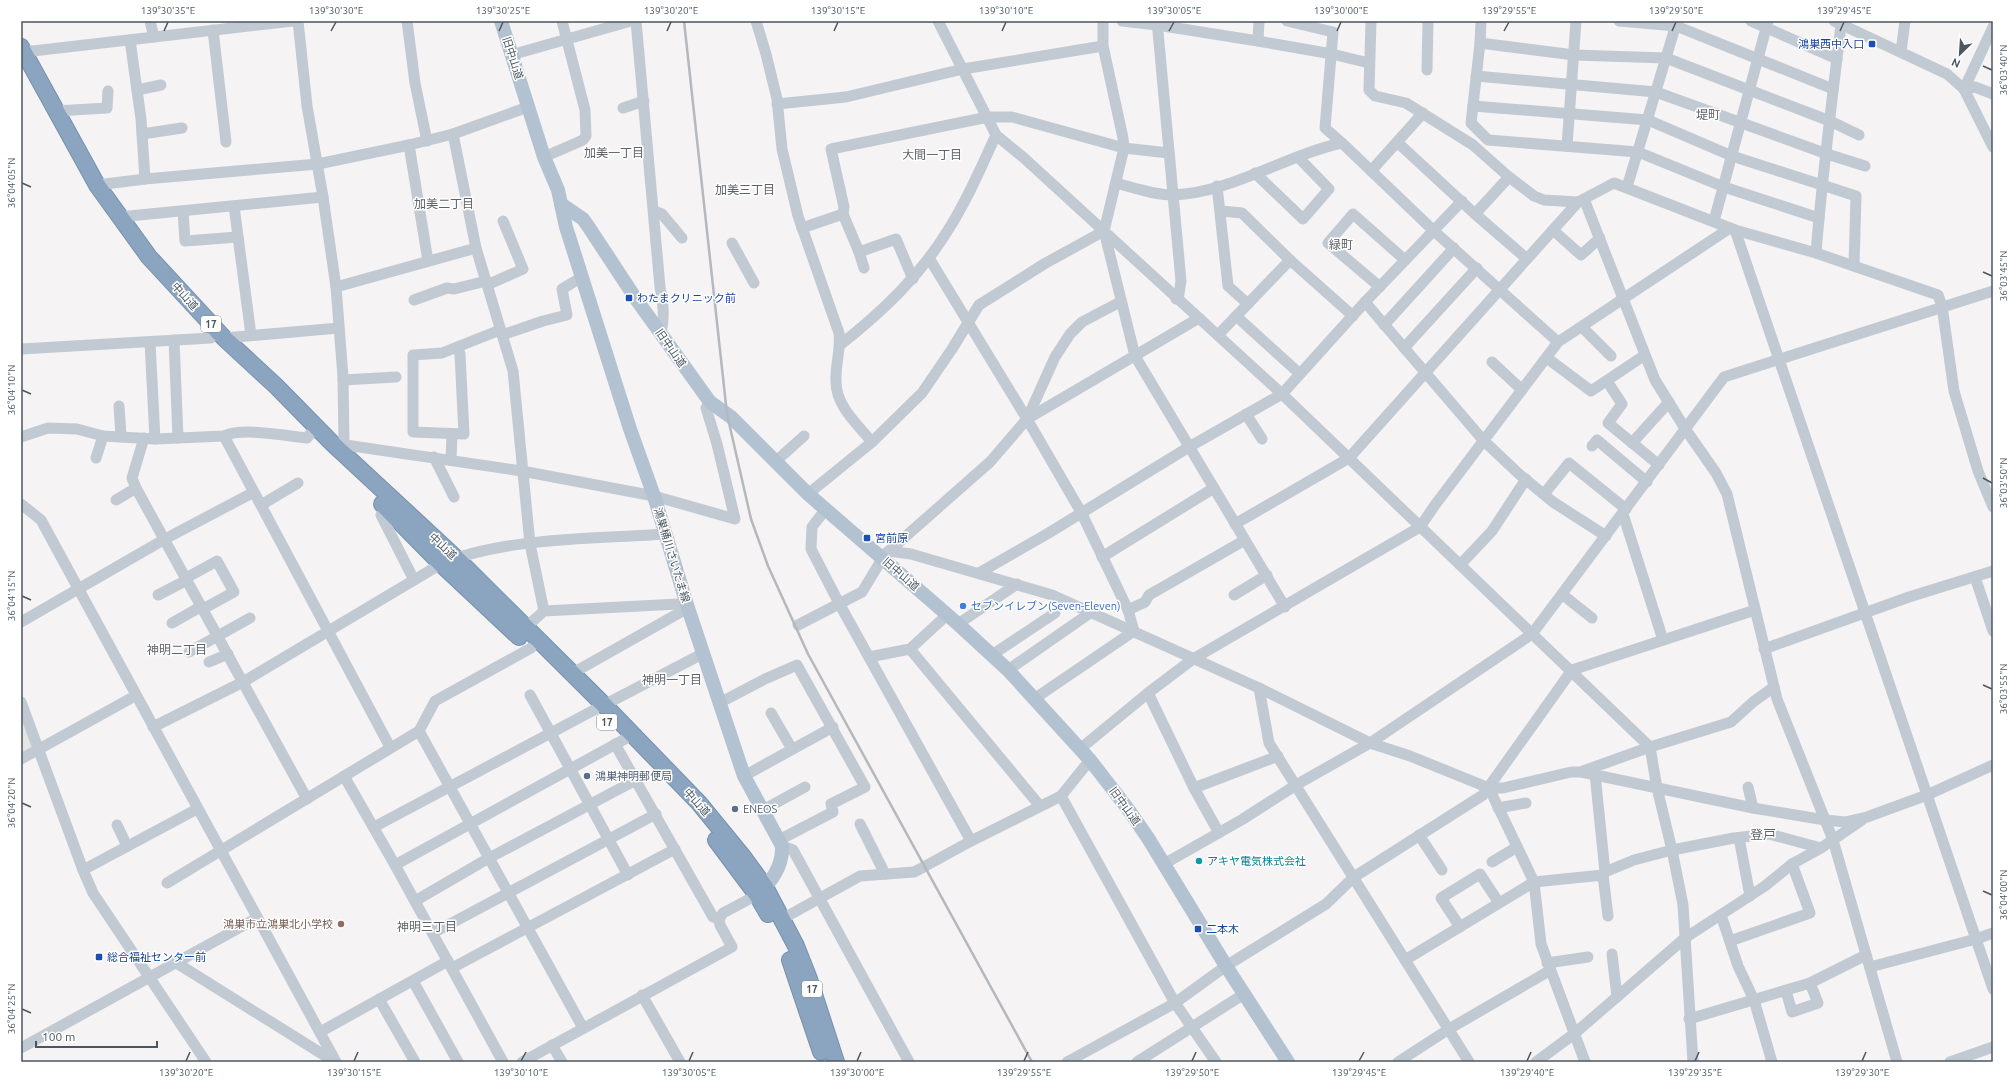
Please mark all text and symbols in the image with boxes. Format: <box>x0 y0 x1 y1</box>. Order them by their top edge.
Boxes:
text: 139°30'35"E <box>141 5 196 16</box>
text: 139°30'30"E <box>309 5 364 16</box>
text: 139°30'25"E <box>476 5 531 16</box>
text: 139°30'20"E <box>644 5 699 16</box>
text: 139°30'15"E <box>811 5 866 16</box>
text: 139°30'10"E <box>979 5 1034 16</box>
text: 139°30'05"E <box>1147 5 1202 16</box>
text: 139°30'00"E <box>1314 5 1369 16</box>
text: 139°29'55"E <box>1482 5 1537 16</box>
text: 139°29'50"E <box>1649 5 1704 16</box>
text: 139°29'45"E <box>1817 5 1872 16</box>
north arrow <box>1940 34 1980 74</box>
street label: 旧中山道 <box>500 35 526 81</box>
place label: 鴻巣西中入口 <box>1798 38 1864 50</box>
marker: 鴻巣西中入口 <box>1867 39 1877 49</box>
text: 36°03'40"N <box>1998 45 2009 95</box>
text: N <box>1950 56 1962 70</box>
district label: 堤町 <box>1696 108 1720 121</box>
district label: 加美一丁目 <box>584 146 644 159</box>
district label: 大間一丁目 <box>902 148 962 161</box>
text: 36°04'05"N <box>6 158 17 208</box>
district label: 加美三丁目 <box>715 183 775 196</box>
district label: 加美二丁目 <box>414 197 474 210</box>
district label: 緑町 <box>1329 238 1353 251</box>
text: 36°03'45"N <box>1998 251 2009 301</box>
street label: 中山道 <box>170 280 200 312</box>
place label: わたまクリニック前 <box>637 292 736 304</box>
marker: わたまクリニック前 <box>624 293 634 303</box>
road number: 17 <box>201 316 221 332</box>
street label: 旧中山道 <box>653 327 689 369</box>
text: 36°04'10"N <box>6 365 17 415</box>
text: 36°03'50"N <box>1998 458 2009 508</box>
street label: 鴻巣桶川さいたま線 <box>652 506 692 604</box>
street label: 中山道 <box>427 530 459 562</box>
place label: 宮前原 <box>875 532 908 544</box>
marker: 宮前原 <box>862 533 872 543</box>
street label: 旧中山道 <box>880 555 922 593</box>
text: 36°04'15"N <box>6 571 17 621</box>
place label: セブンイレブン(Seven-Eleven) <box>971 600 1120 613</box>
marker: セブンイレブン(Seven-Eleven) <box>958 601 968 611</box>
district label: 神明二丁目 <box>147 643 207 656</box>
text: 36°03'55"N <box>1998 664 2009 714</box>
district label: 神明一丁目 <box>642 673 702 686</box>
road number: 17 <box>597 714 617 730</box>
place label: 鴻巣神明郵便局 <box>595 770 672 782</box>
marker: 鴻巣神明郵便局 <box>582 771 592 781</box>
text: 36°04'20"N <box>6 778 17 828</box>
street label: 旧中山道 <box>1107 785 1143 827</box>
street label: 中山道 <box>682 786 712 818</box>
place label: ENEOS <box>743 803 778 815</box>
marker: ENEOS <box>730 804 740 814</box>
district label: 登戸 <box>1750 827 1776 841</box>
place label: アキヤ電気株式会社 <box>1207 855 1306 867</box>
marker: アキヤ電気株式会社 <box>1194 856 1204 866</box>
text: 36°04'00"N <box>1998 870 2009 920</box>
place label: 鴻巣市立鴻巣北小学校 <box>223 918 333 930</box>
marker: 鴻巣市立鴻巣北小学校 <box>336 919 346 929</box>
district label: 神明三丁目 <box>397 920 457 933</box>
place label: 二本木 <box>1206 923 1239 935</box>
marker: 二本木 <box>1193 924 1203 934</box>
place label: 総合福祉センター前 <box>107 951 206 963</box>
marker: 総合福祉センター前 <box>94 952 104 962</box>
road number: 17 <box>802 981 822 997</box>
text: 36°04'25"N <box>6 984 17 1034</box>
scale bar <box>36 1023 157 1049</box>
text: 100 m <box>42 1030 75 1043</box>
text: 139°30'20"E <box>159 1067 214 1078</box>
text: 139°30'15"E <box>327 1067 382 1078</box>
text: 139°30'10"E <box>494 1067 549 1078</box>
text: 139°30'05"E <box>662 1067 717 1078</box>
text: 139°30'00"E <box>830 1067 885 1078</box>
text: 139°29'55"E <box>997 1067 1052 1078</box>
text: 139°29'50"E <box>1165 1067 1220 1078</box>
text: 139°29'45"E <box>1332 1067 1387 1078</box>
text: 139°29'40"E <box>1500 1067 1555 1078</box>
text: 139°29'35"E <box>1668 1067 1723 1078</box>
text: 139°29'30"E <box>1835 1067 1890 1078</box>

